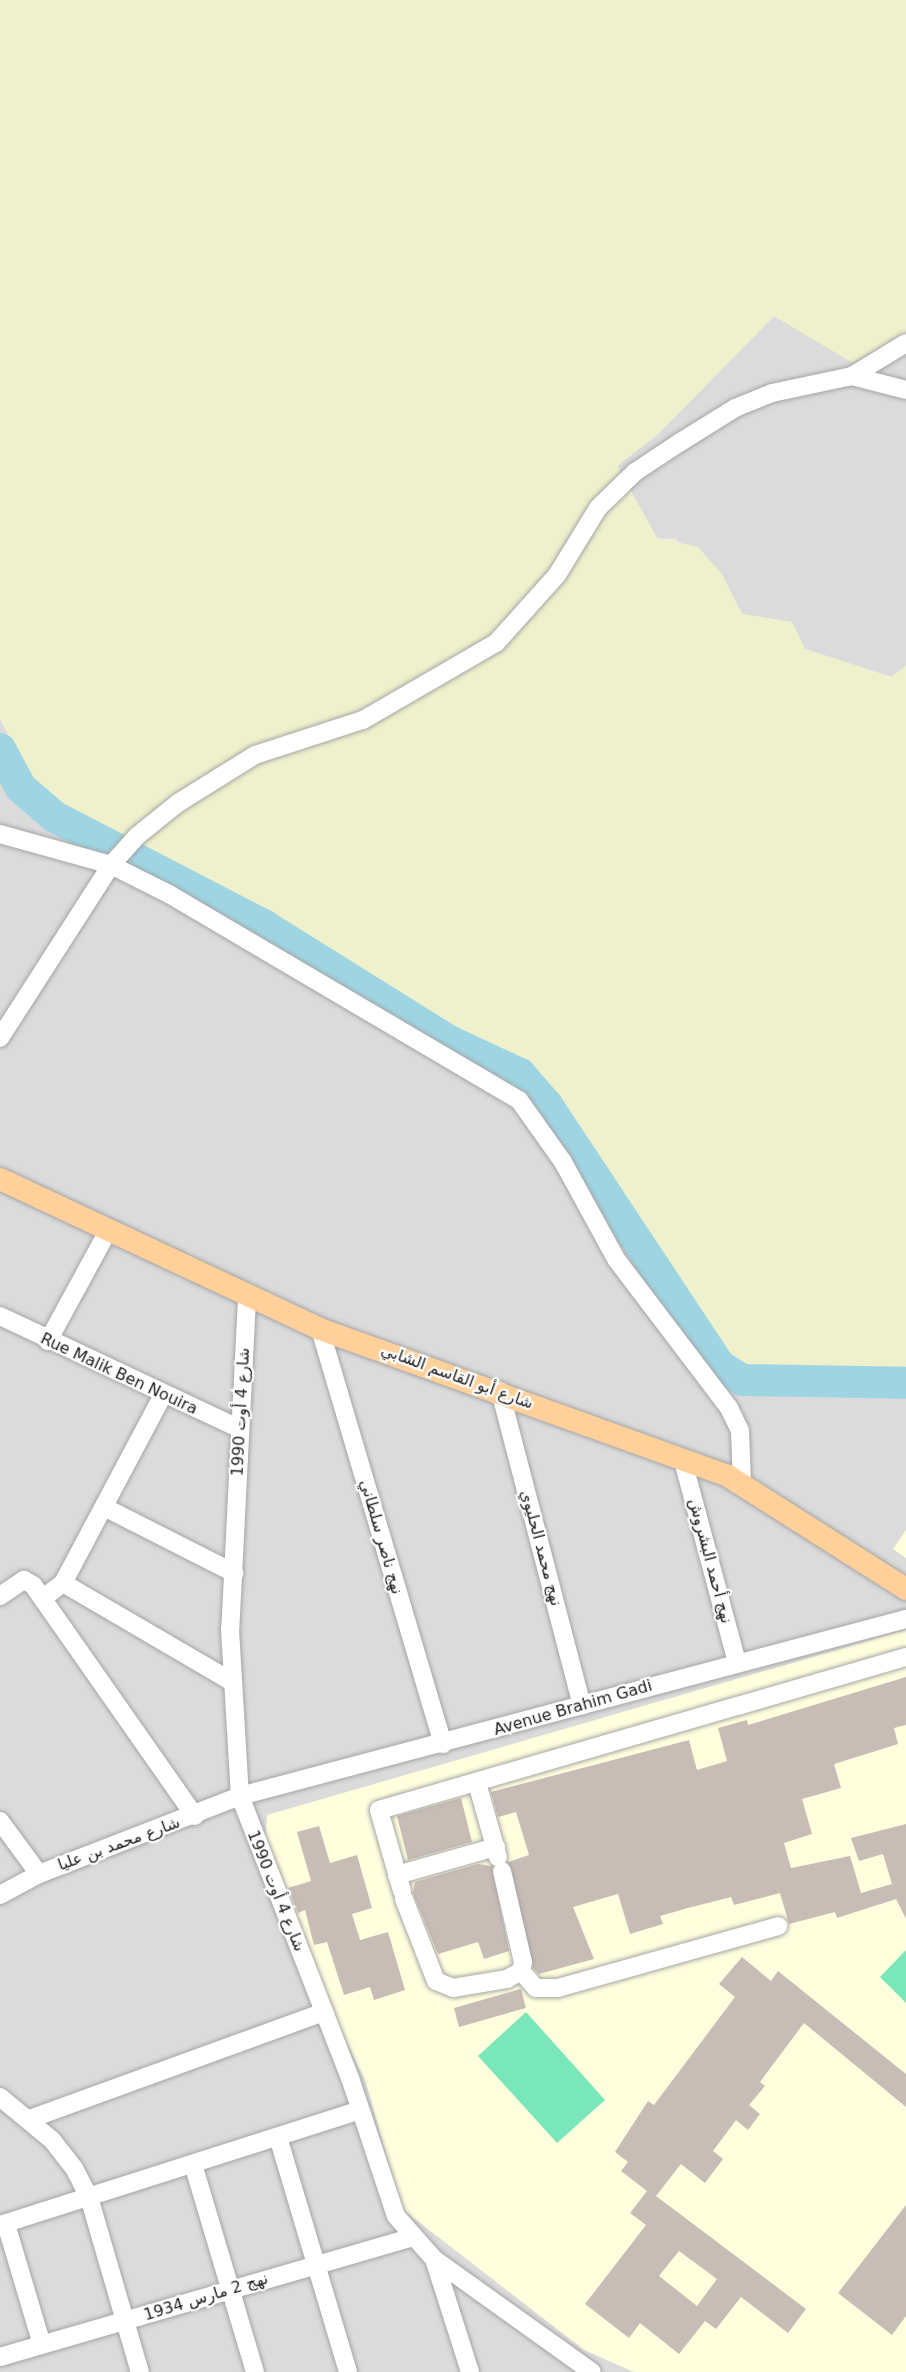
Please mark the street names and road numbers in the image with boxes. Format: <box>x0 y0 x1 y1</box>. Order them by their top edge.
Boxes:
street label: Rue Malik Ben Nouira <box>37 1329 201 1419</box>
street label: شارع أبو القاسم الشابي <box>378 1341 536 1413</box>
street label: شارع 4 أوت 1990 <box>228 1347 254 1477</box>
street label: نهج ناصر سلطاني <box>355 1477 407 1597</box>
street label: نهج محمد الحليوي <box>516 1488 566 1608</box>
street label: نهج أحمد البشروش <box>684 1496 736 1626</box>
street label: Avenue Brahim Gadi <box>492 1676 654 1740</box>
street label: شارع محمد بن عليا <box>55 1813 183 1875</box>
street label: شارع 4 أوت 1990 <box>243 1828 309 1954</box>
street label: نهج 2 مارس 1934 <box>142 2269 270 2325</box>

